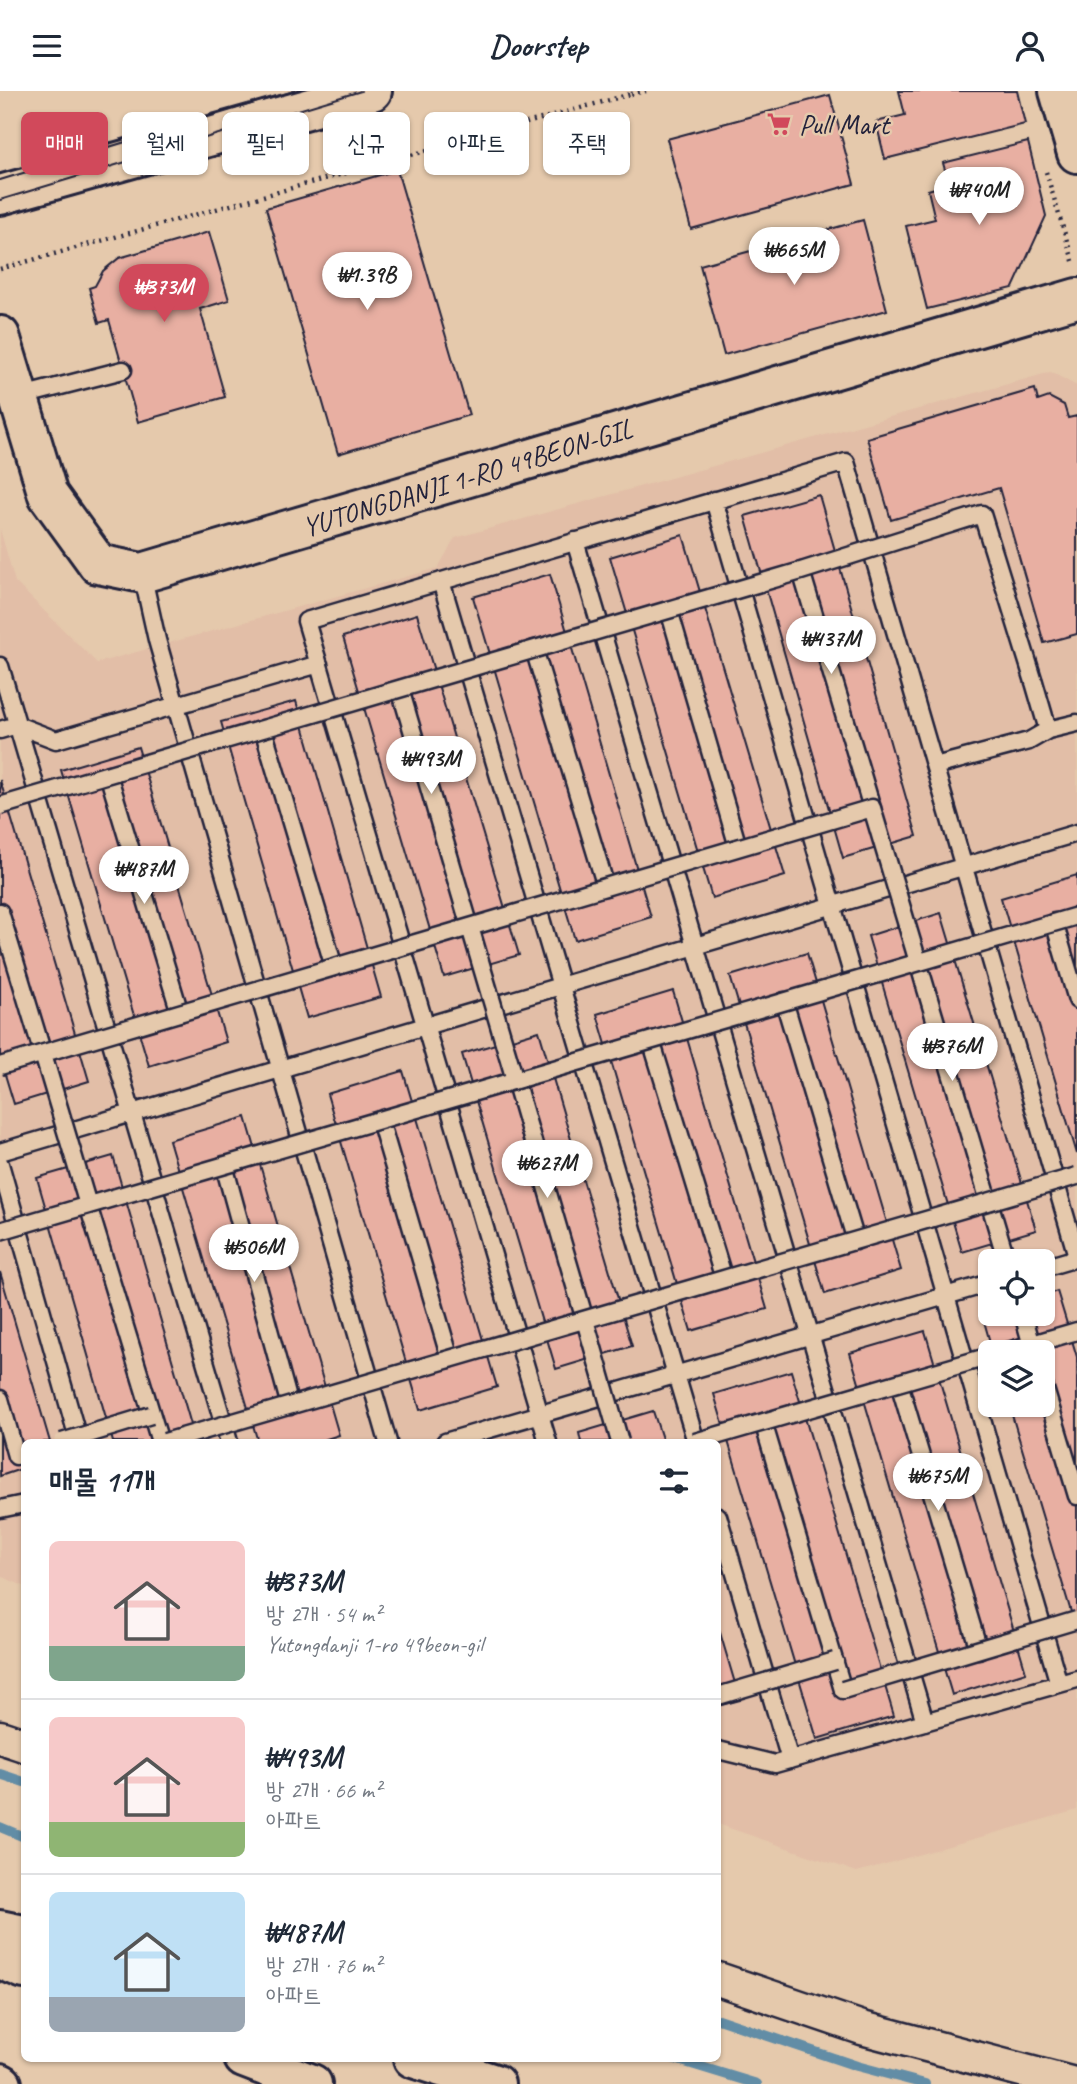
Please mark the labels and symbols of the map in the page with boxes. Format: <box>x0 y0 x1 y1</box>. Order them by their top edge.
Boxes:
place label: Pull Mart <box>799 107 892 142</box>
supermarket icon: Pull Mart <box>765 110 793 138</box>
pin: ₩740M <box>930 167 1028 227</box>
pin: ₩665M <box>745 227 843 287</box>
pin: ₩1.39B <box>310 253 424 312</box>
pin: ₩373M <box>115 265 213 324</box>
street label: YUTONGDANJI 1-RO 49BEON-GIL <box>298 411 636 544</box>
pin: ₩437M <box>782 617 880 676</box>
pin: ₩493M <box>382 737 480 796</box>
pin: ₩487M <box>95 847 193 906</box>
pin: ₩376M <box>903 1023 1001 1083</box>
pin: ₩627M <box>498 1141 596 1200</box>
pin: ₩506M <box>205 1225 303 1284</box>
pin: ₩675M <box>889 1453 987 1513</box>

